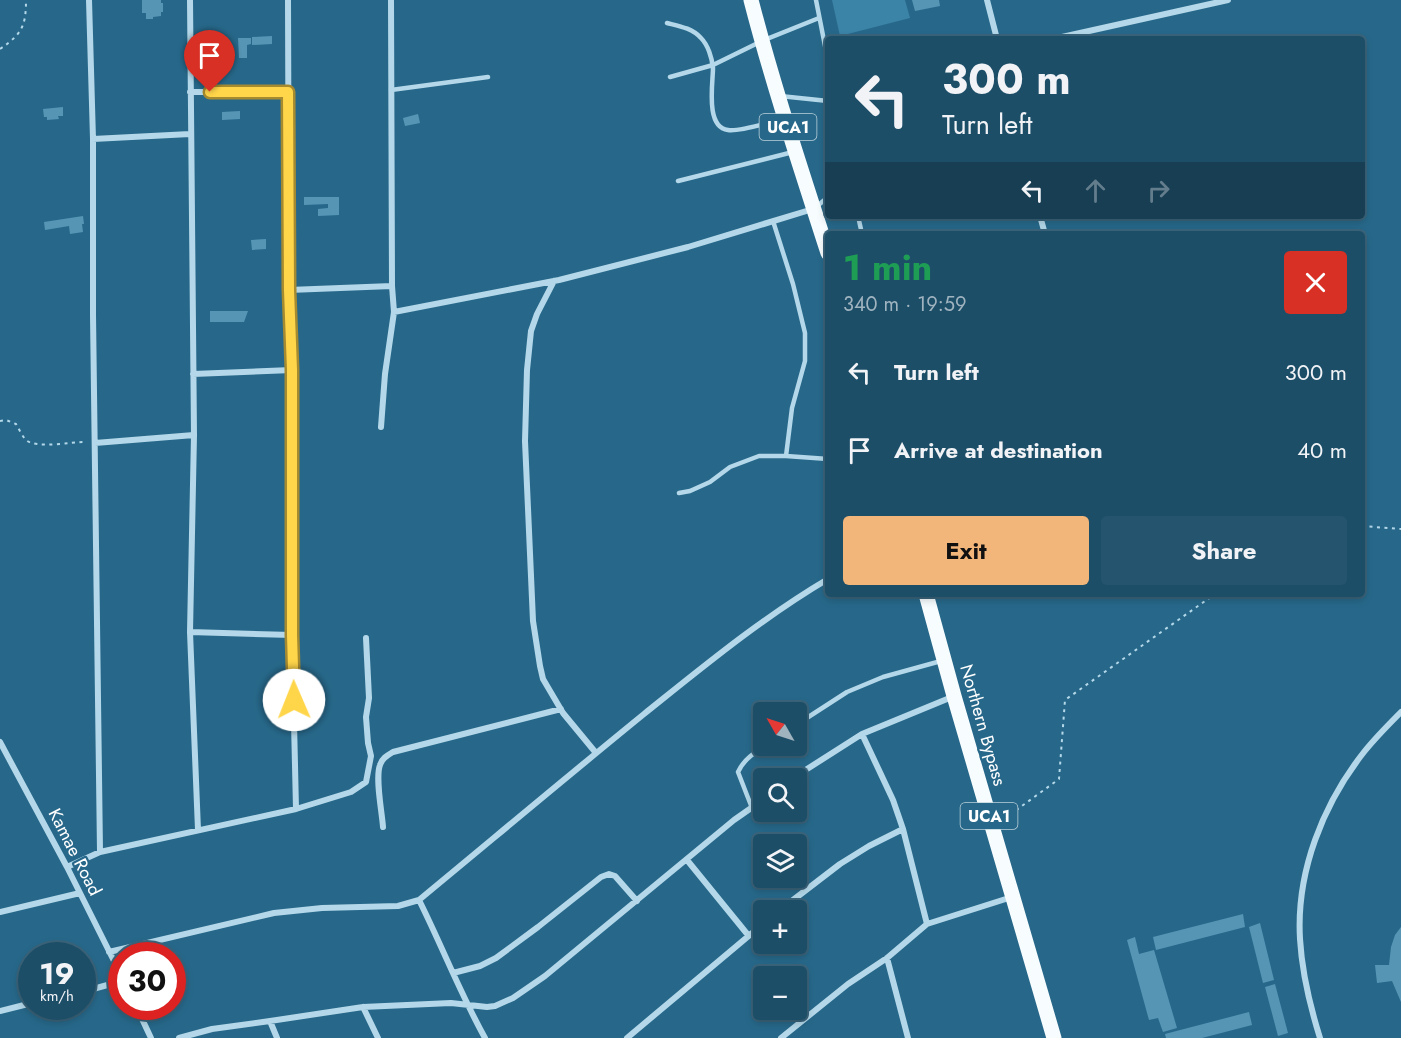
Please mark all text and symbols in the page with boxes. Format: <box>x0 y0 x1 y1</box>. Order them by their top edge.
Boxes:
pin <box>184 30 235 92</box>
icon: arrive <box>193 39 226 72</box>
text: 300 m <box>942 49 1071 110</box>
icon: left <box>843 60 921 138</box>
text: Turn left <box>942 105 1032 144</box>
road number: UCA1 <box>760 114 816 140</box>
icon: left <box>1016 174 1049 207</box>
icon: ahead <box>1079 174 1112 207</box>
icon: right <box>1142 174 1175 207</box>
text: 1 min <box>843 241 932 293</box>
button: close <box>1284 251 1347 314</box>
text: 340 m · 19:59 <box>843 290 967 319</box>
icon: left <box>843 356 876 389</box>
text: Turn left <box>894 356 979 388</box>
text: 300 m <box>1285 356 1347 388</box>
icon: arrive <box>843 434 876 467</box>
text: Arrive at destination <box>894 434 1103 466</box>
text: 40 m <box>1297 434 1347 466</box>
button: Exit <box>843 516 1089 585</box>
button: Share <box>1101 516 1347 585</box>
street label: Northern Bypass <box>953 661 1013 789</box>
position arrow <box>262 668 326 732</box>
north arrow <box>753 702 807 756</box>
map controls <box>753 702 807 1020</box>
button: search <box>753 768 807 822</box>
road number: UCA1 <box>960 803 1018 829</box>
street label: Kamae Road <box>42 804 108 900</box>
button: layers <box>753 834 807 888</box>
button: + <box>753 900 807 954</box>
speed limit sign: 30 <box>108 942 186 1020</box>
text: 19 <box>39 952 75 995</box>
button: − <box>753 966 807 1020</box>
text: km/h <box>40 985 74 1007</box>

